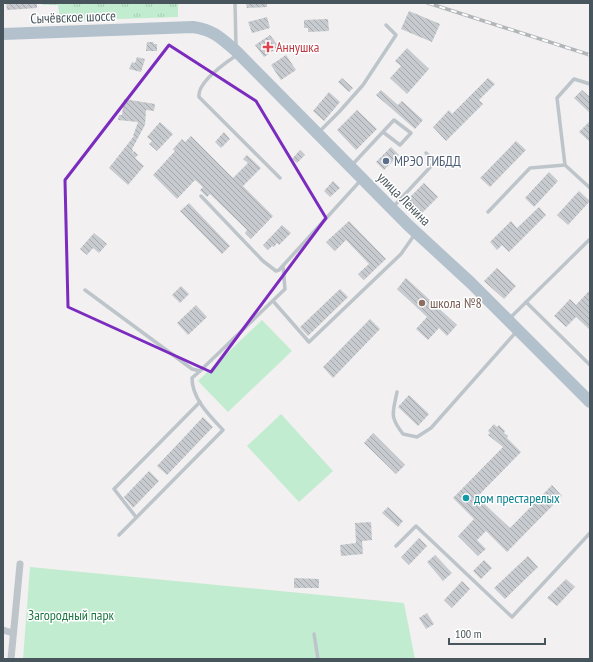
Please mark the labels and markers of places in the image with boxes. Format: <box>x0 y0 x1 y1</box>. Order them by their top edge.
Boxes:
place label: Аннушка <box>276 38 319 56</box>
marker: Аннушка <box>263 42 273 52</box>
place label: МРЭО ГИБДД <box>394 152 461 170</box>
marker: МРЭО ГИБДД <box>381 156 391 166</box>
place label: школа №8 <box>430 294 482 312</box>
marker: школа №8 <box>417 298 427 308</box>
place label: дом престарелых <box>474 489 560 507</box>
marker: дом престарелых <box>461 493 471 503</box>

